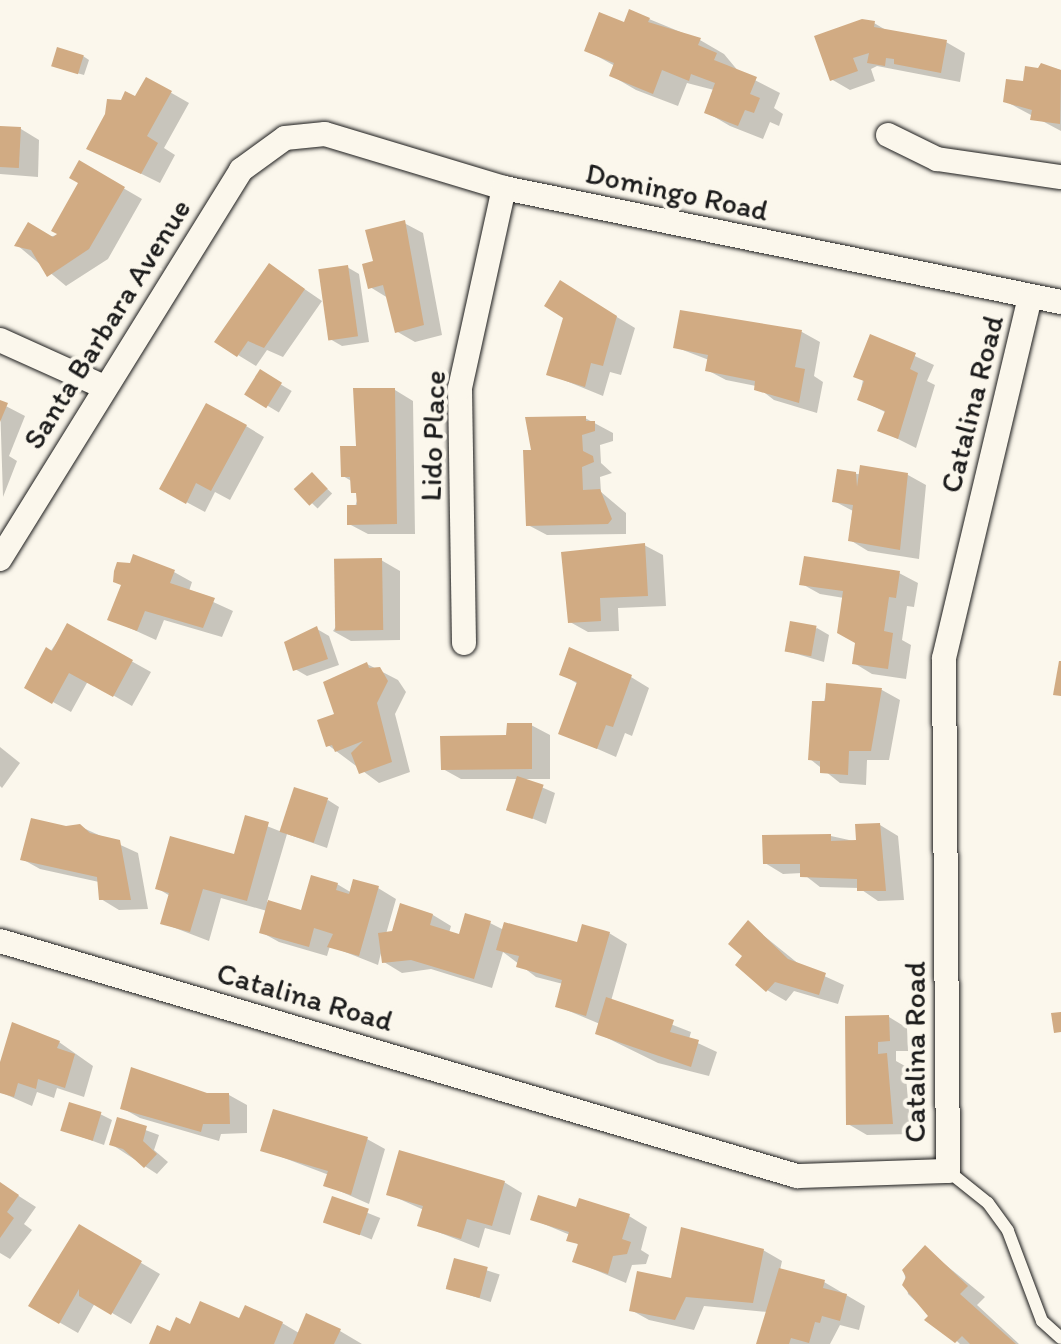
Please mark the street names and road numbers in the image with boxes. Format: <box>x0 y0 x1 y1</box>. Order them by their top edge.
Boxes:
street label: Domingo Road <box>582 155 772 229</box>
street label: Santa Barbara Avenue <box>16 193 198 455</box>
street label: Catalina Road <box>933 312 1011 496</box>
street label: Lido Place <box>413 370 453 502</box>
street label: Catalina Road <box>213 955 397 1039</box>
street label: Catalina Road <box>897 962 933 1142</box>

